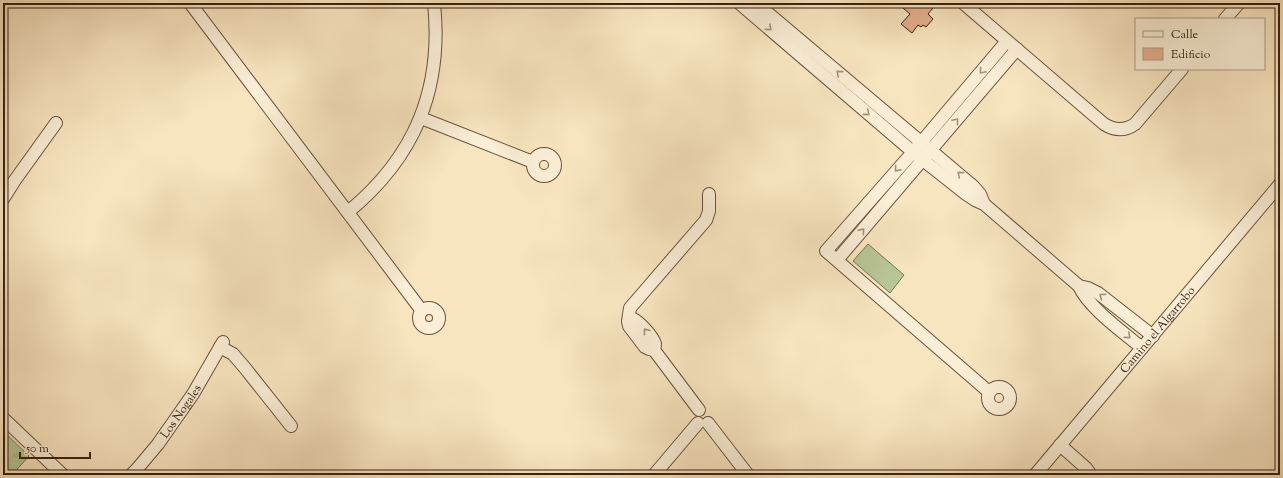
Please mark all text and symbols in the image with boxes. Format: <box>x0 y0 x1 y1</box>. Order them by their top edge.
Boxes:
legend <box>1135 18 1265 70</box>
one-way arrow <box>764 24 771 31</box>
text: Calle <box>1171 26 1199 44</box>
text: Edificio <box>1171 46 1211 64</box>
one-way arrow <box>979 66 986 73</box>
one-way arrow <box>836 70 843 77</box>
one-way arrow <box>863 109 870 116</box>
one-way arrow <box>951 119 958 126</box>
one-way arrow <box>895 165 902 172</box>
one-way arrow <box>957 172 964 179</box>
one-way arrow <box>858 228 865 235</box>
street label: Camino el Algarrobo <box>1116 283 1200 378</box>
one-way arrow <box>1100 294 1107 301</box>
one-way arrow <box>643 328 650 335</box>
one-way arrow <box>1123 331 1130 338</box>
street label: Los Nogales <box>157 381 207 442</box>
scale bar <box>20 434 90 460</box>
text: 50 m <box>25 440 49 458</box>

